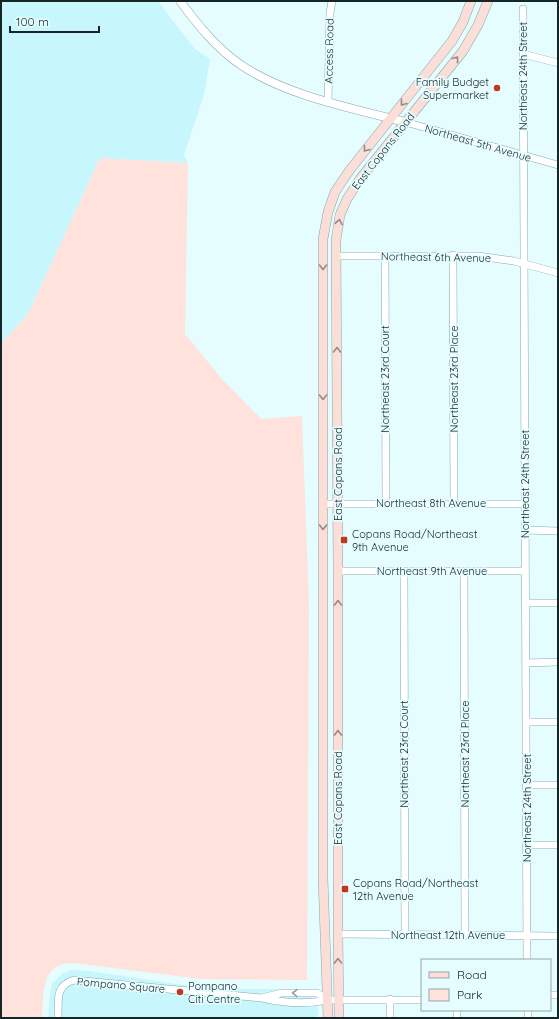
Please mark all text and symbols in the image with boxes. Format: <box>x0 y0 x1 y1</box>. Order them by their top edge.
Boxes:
scale bar <box>10 8 99 34</box>
text: 100 m <box>16 14 49 29</box>
street label: Access Road <box>321 18 337 84</box>
street label: Northeast 24th Street <box>516 22 530 130</box>
one-way arrow <box>452 57 459 64</box>
place label: Family Budget Supermarket <box>416 75 489 102</box>
marker: Family Budget Supermarket <box>492 83 502 93</box>
one-way arrow <box>401 98 408 105</box>
street label: East Copans Road <box>349 110 417 192</box>
street label: Northeast 5th Avenue <box>423 121 533 165</box>
one-way arrow <box>364 144 371 151</box>
one-way arrow <box>334 219 343 225</box>
street label: Northeast 6th Avenue <box>381 249 491 265</box>
one-way arrow <box>319 264 327 270</box>
street label: Northeast 23rd Court <box>378 325 392 433</box>
street label: Northeast 23rd Place <box>447 326 461 432</box>
one-way arrow <box>333 347 341 353</box>
one-way arrow <box>319 394 327 400</box>
street label: East Copans Road <box>331 427 345 521</box>
street label: Northeast 24th Street <box>518 430 532 538</box>
street label: Northeast 8th Avenue <box>376 496 486 510</box>
one-way arrow <box>319 524 327 530</box>
place label: Copans Road/Northeast 9th Avenue <box>352 527 478 554</box>
marker: Copans Road/Northeast 9th Avenue <box>339 535 349 545</box>
street label: Northeast 9th Avenue <box>377 564 487 578</box>
one-way arrow <box>334 600 342 606</box>
street label: Northeast 23rd Court <box>397 700 411 808</box>
street label: Northeast 23rd Place <box>458 701 472 807</box>
one-way arrow <box>334 730 342 736</box>
street label: East Copans Road <box>331 751 345 845</box>
street label: Northeast 24th Street <box>520 754 534 862</box>
place label: Copans Road/Northeast 12th Avenue <box>353 876 479 903</box>
marker: Copans Road/Northeast 12th Avenue <box>340 884 350 894</box>
street label: Northeast 12th Avenue <box>391 928 505 942</box>
one-way arrow <box>334 958 342 964</box>
legend <box>421 959 551 1011</box>
text: Road <box>457 967 487 982</box>
street label: Pompano Square <box>76 974 166 996</box>
place label: Pompano Citi Centre <box>188 979 240 1006</box>
marker: Pompano Citi Centre <box>175 987 185 997</box>
text: Park <box>457 987 482 1002</box>
one-way arrow <box>292 989 298 997</box>

